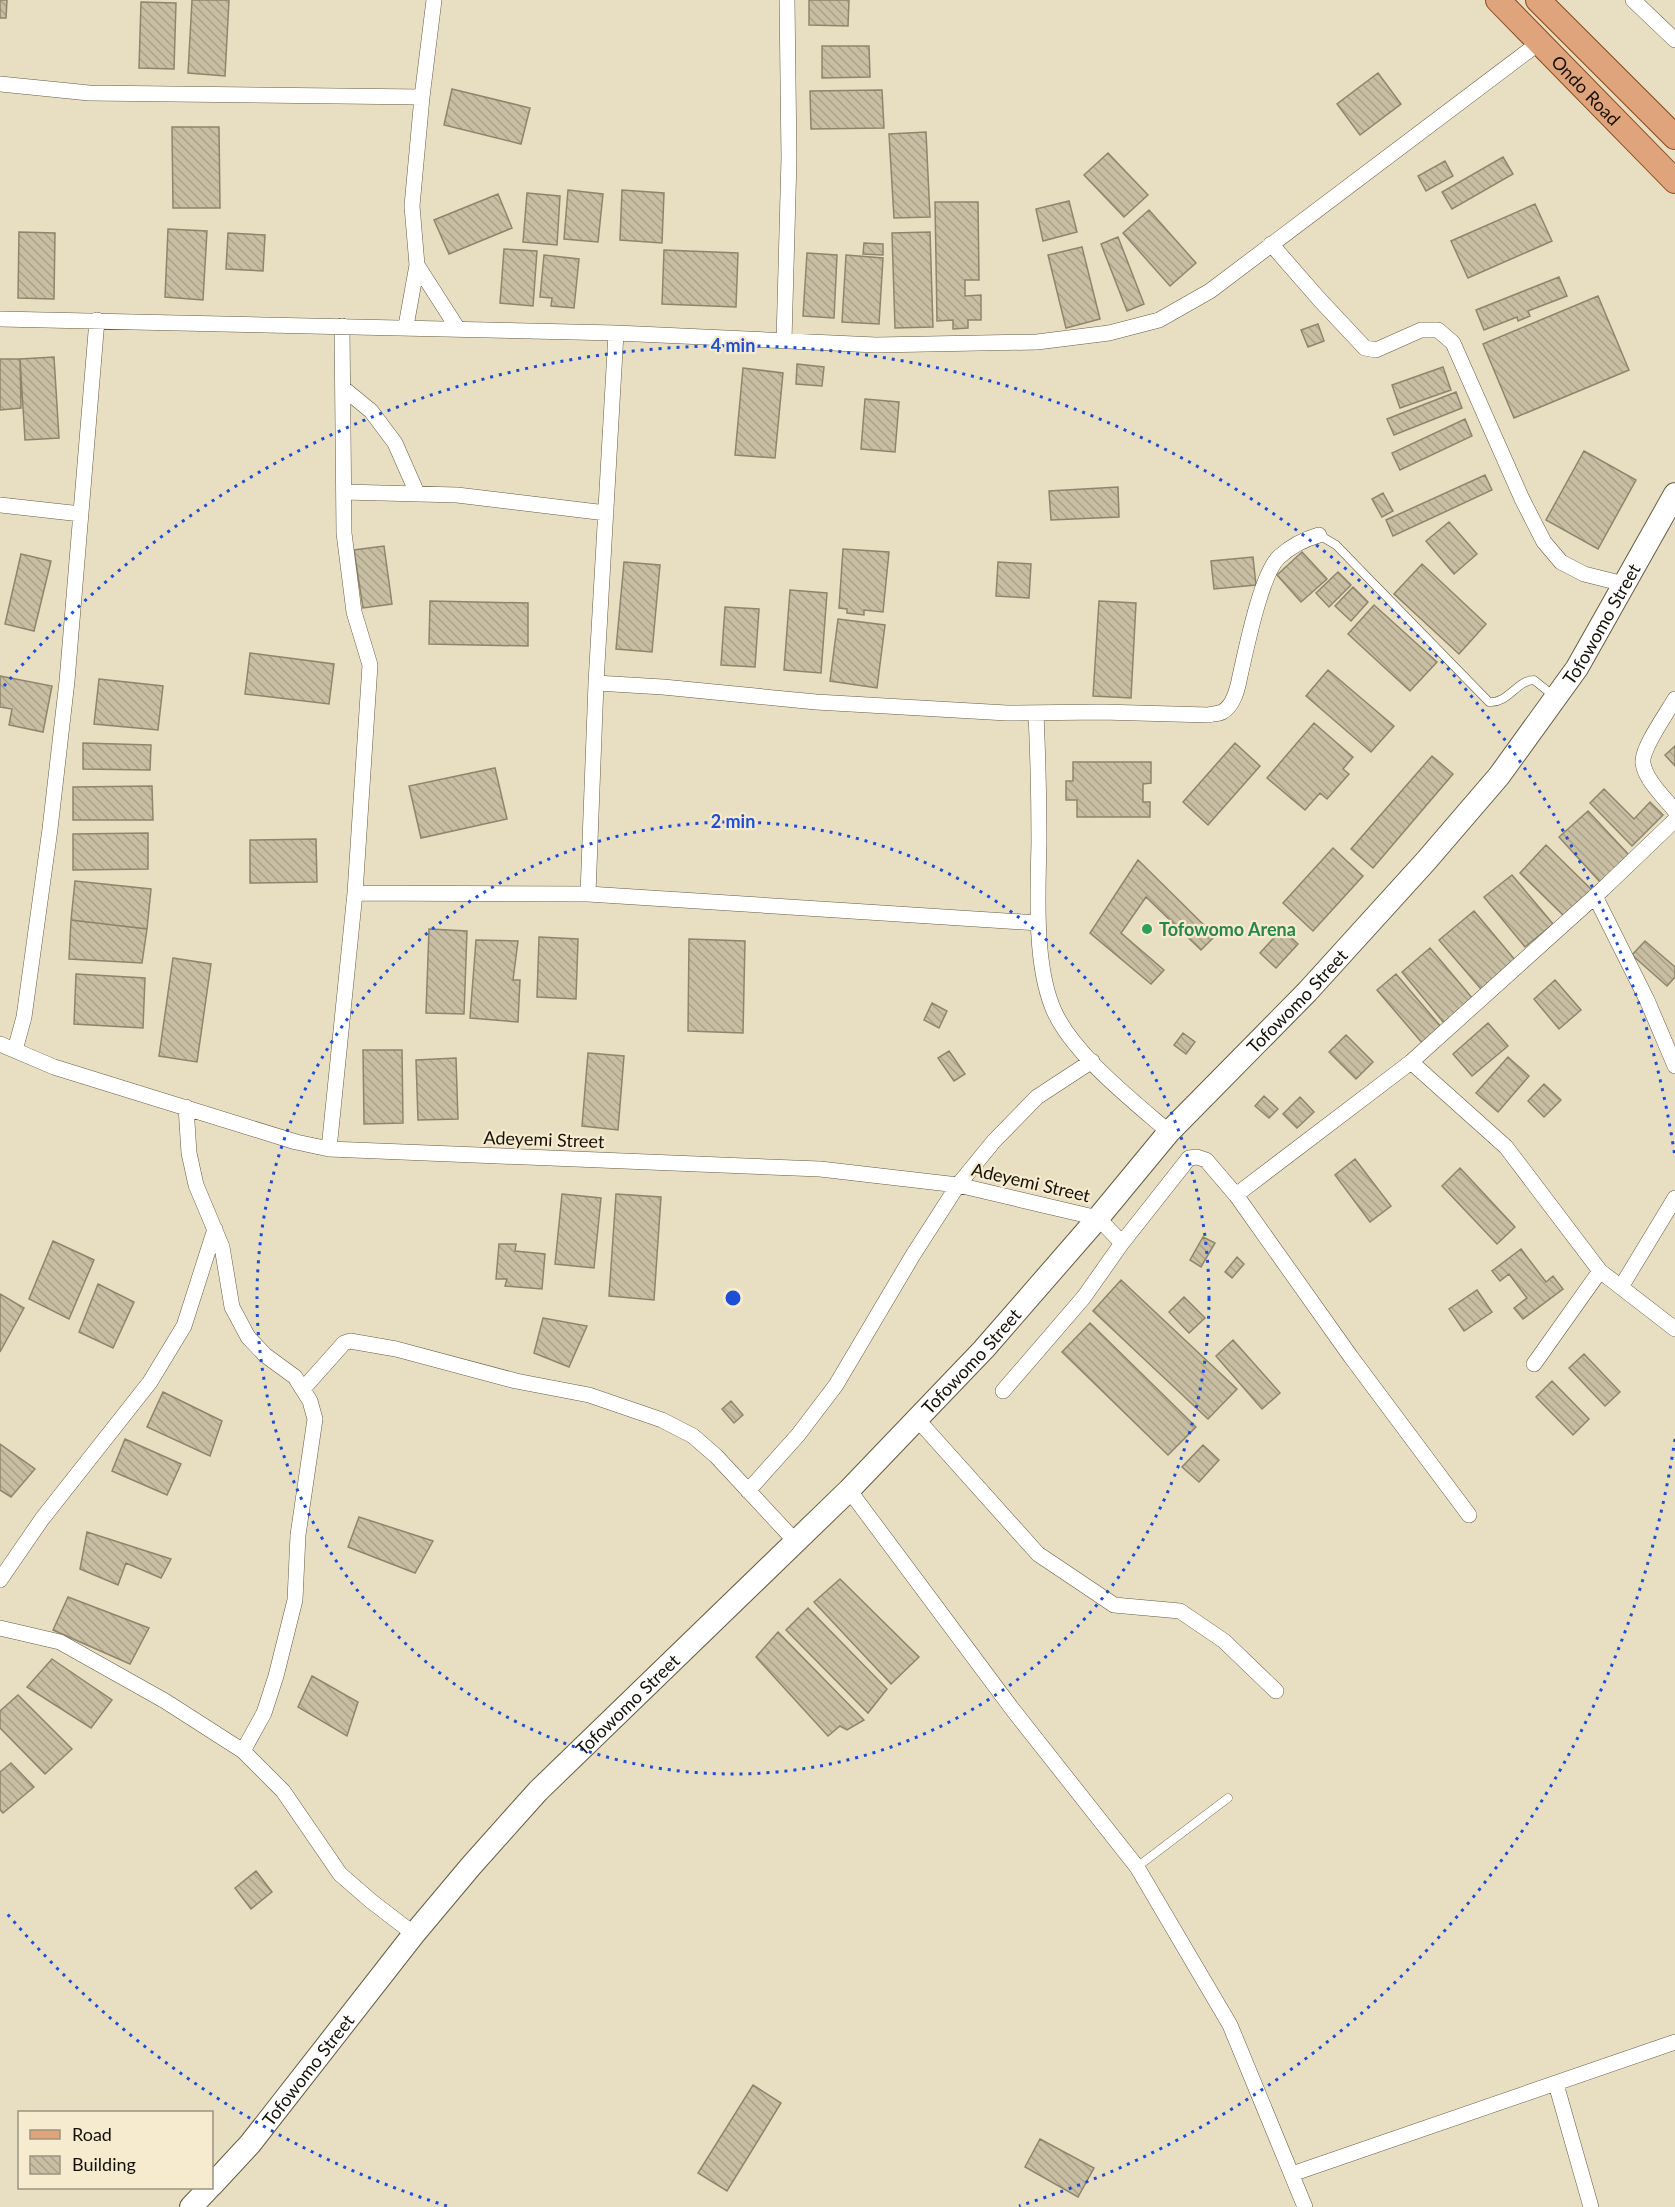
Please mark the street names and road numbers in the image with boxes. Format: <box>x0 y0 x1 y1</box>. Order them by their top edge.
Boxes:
street label: Ondo Road <box>1547 51 1625 130</box>
street label: Tofowomo Street <box>1558 559 1645 689</box>
street label: Tofowomo Street <box>1242 944 1352 1058</box>
street label: Adeyemi Street <box>483 1126 605 1152</box>
street label: Adeyemi Street <box>970 1158 1093 1206</box>
street label: Tofowomo Street <box>917 1303 1026 1418</box>
street label: Tofowomo Street <box>571 1649 684 1760</box>
street label: Tofowomo Street <box>257 2009 359 2130</box>

